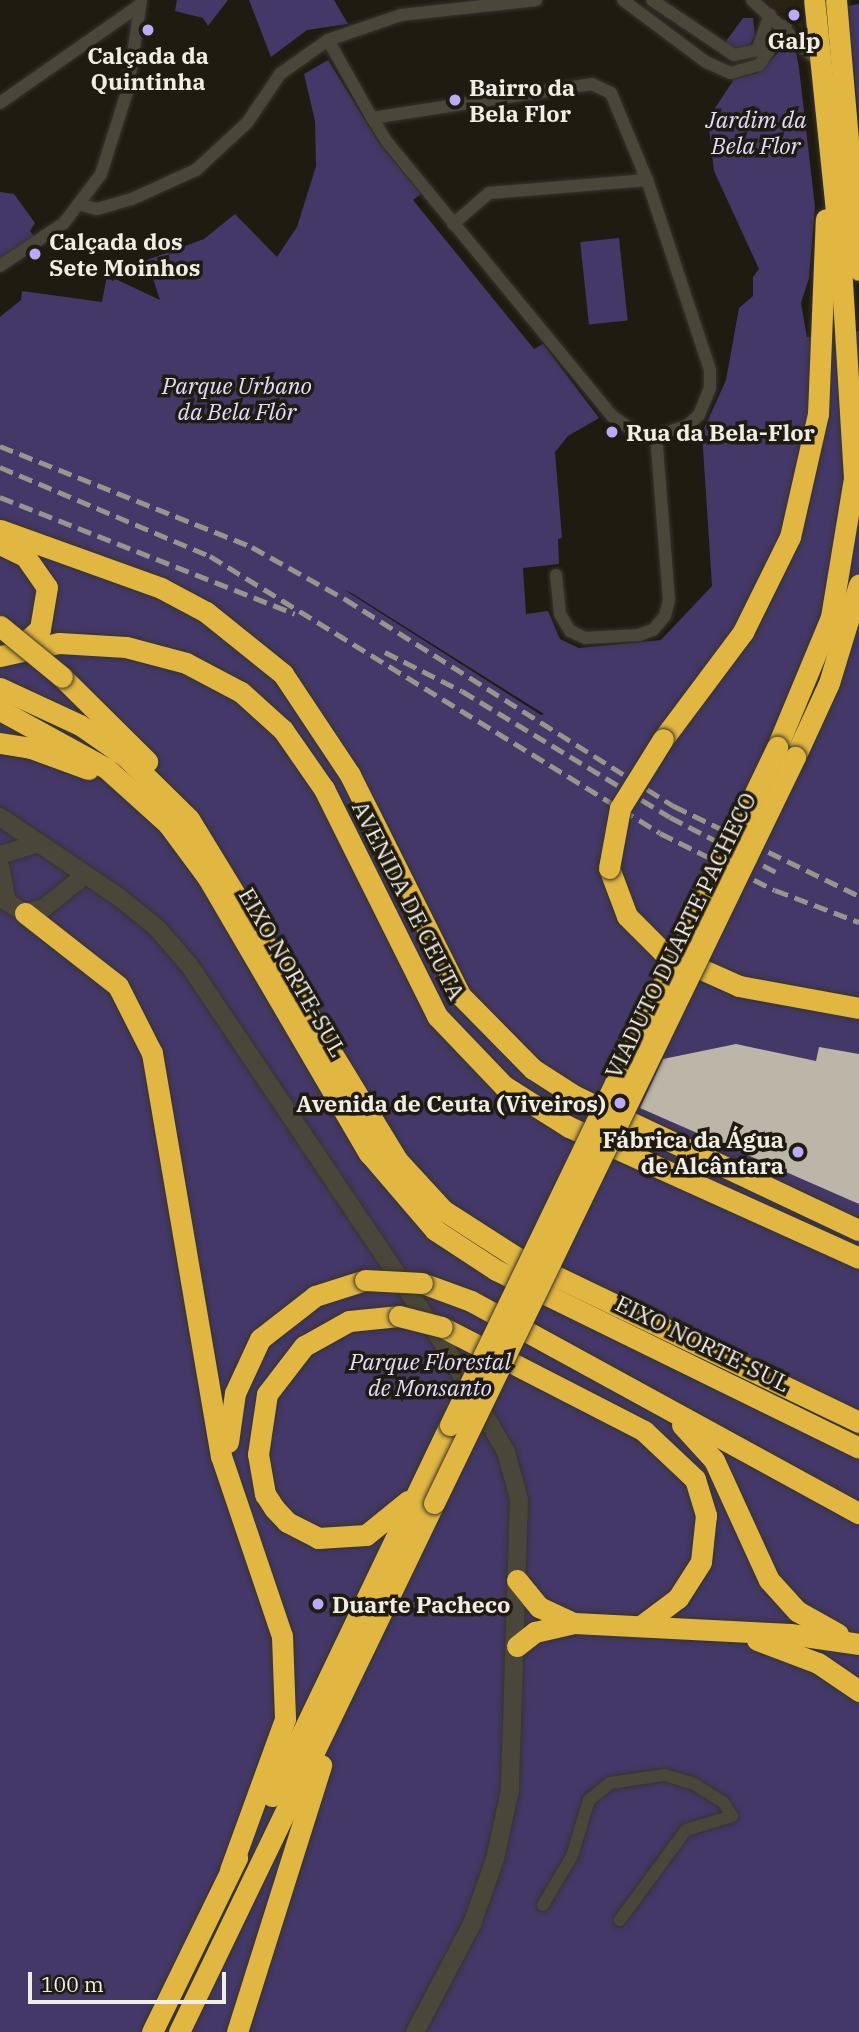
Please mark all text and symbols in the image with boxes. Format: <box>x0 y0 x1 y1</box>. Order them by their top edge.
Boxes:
marker: Galp <box>786 7 802 23</box>
marker: Calçada da Quintinha <box>140 22 156 38</box>
place label: Galp <box>767 26 821 54</box>
place label: Calçada da Quintinha <box>87 41 209 95</box>
place label: Bairro da Bela Flor <box>469 73 575 127</box>
marker: Bairro da Bela Flor <box>447 92 463 108</box>
park label: Jardim da Bela Flor <box>706 105 806 159</box>
place label: Calçada dos Sete Moinhos <box>49 227 200 281</box>
marker: Calçada dos Sete Moinhos <box>27 246 43 262</box>
park label: Parque Urbano da Bela Flôr <box>162 371 312 425</box>
place label: Rua da Bela-Flor <box>626 418 815 446</box>
marker: Rua da Bela-Flor <box>604 424 620 440</box>
street label: VIADUTO DUARTE PACHECO <box>599 788 761 1082</box>
street label: AVENIDA DE CEUTA <box>347 796 471 1004</box>
street label: EIXO NORTE-SUL <box>233 882 353 1062</box>
place label: Avenida de Ceuta (Viveiros) <box>296 1089 606 1117</box>
marker: Avenida de Ceuta (Viveiros) <box>612 1095 628 1111</box>
place label: Fábrica da Água de Alcântara <box>603 1125 784 1179</box>
marker: Fábrica da Água de Alcântara <box>790 1144 806 1160</box>
street label: EIXO NORTE-SUL <box>611 1289 795 1397</box>
park label: Parque Florestal de Monsanto <box>349 1347 511 1401</box>
place label: Duarte Pacheco <box>332 1590 510 1618</box>
marker: Duarte Pacheco <box>310 1596 326 1612</box>
scale bar <box>32 1958 229 2002</box>
text: 100 m <box>41 1970 104 1998</box>

